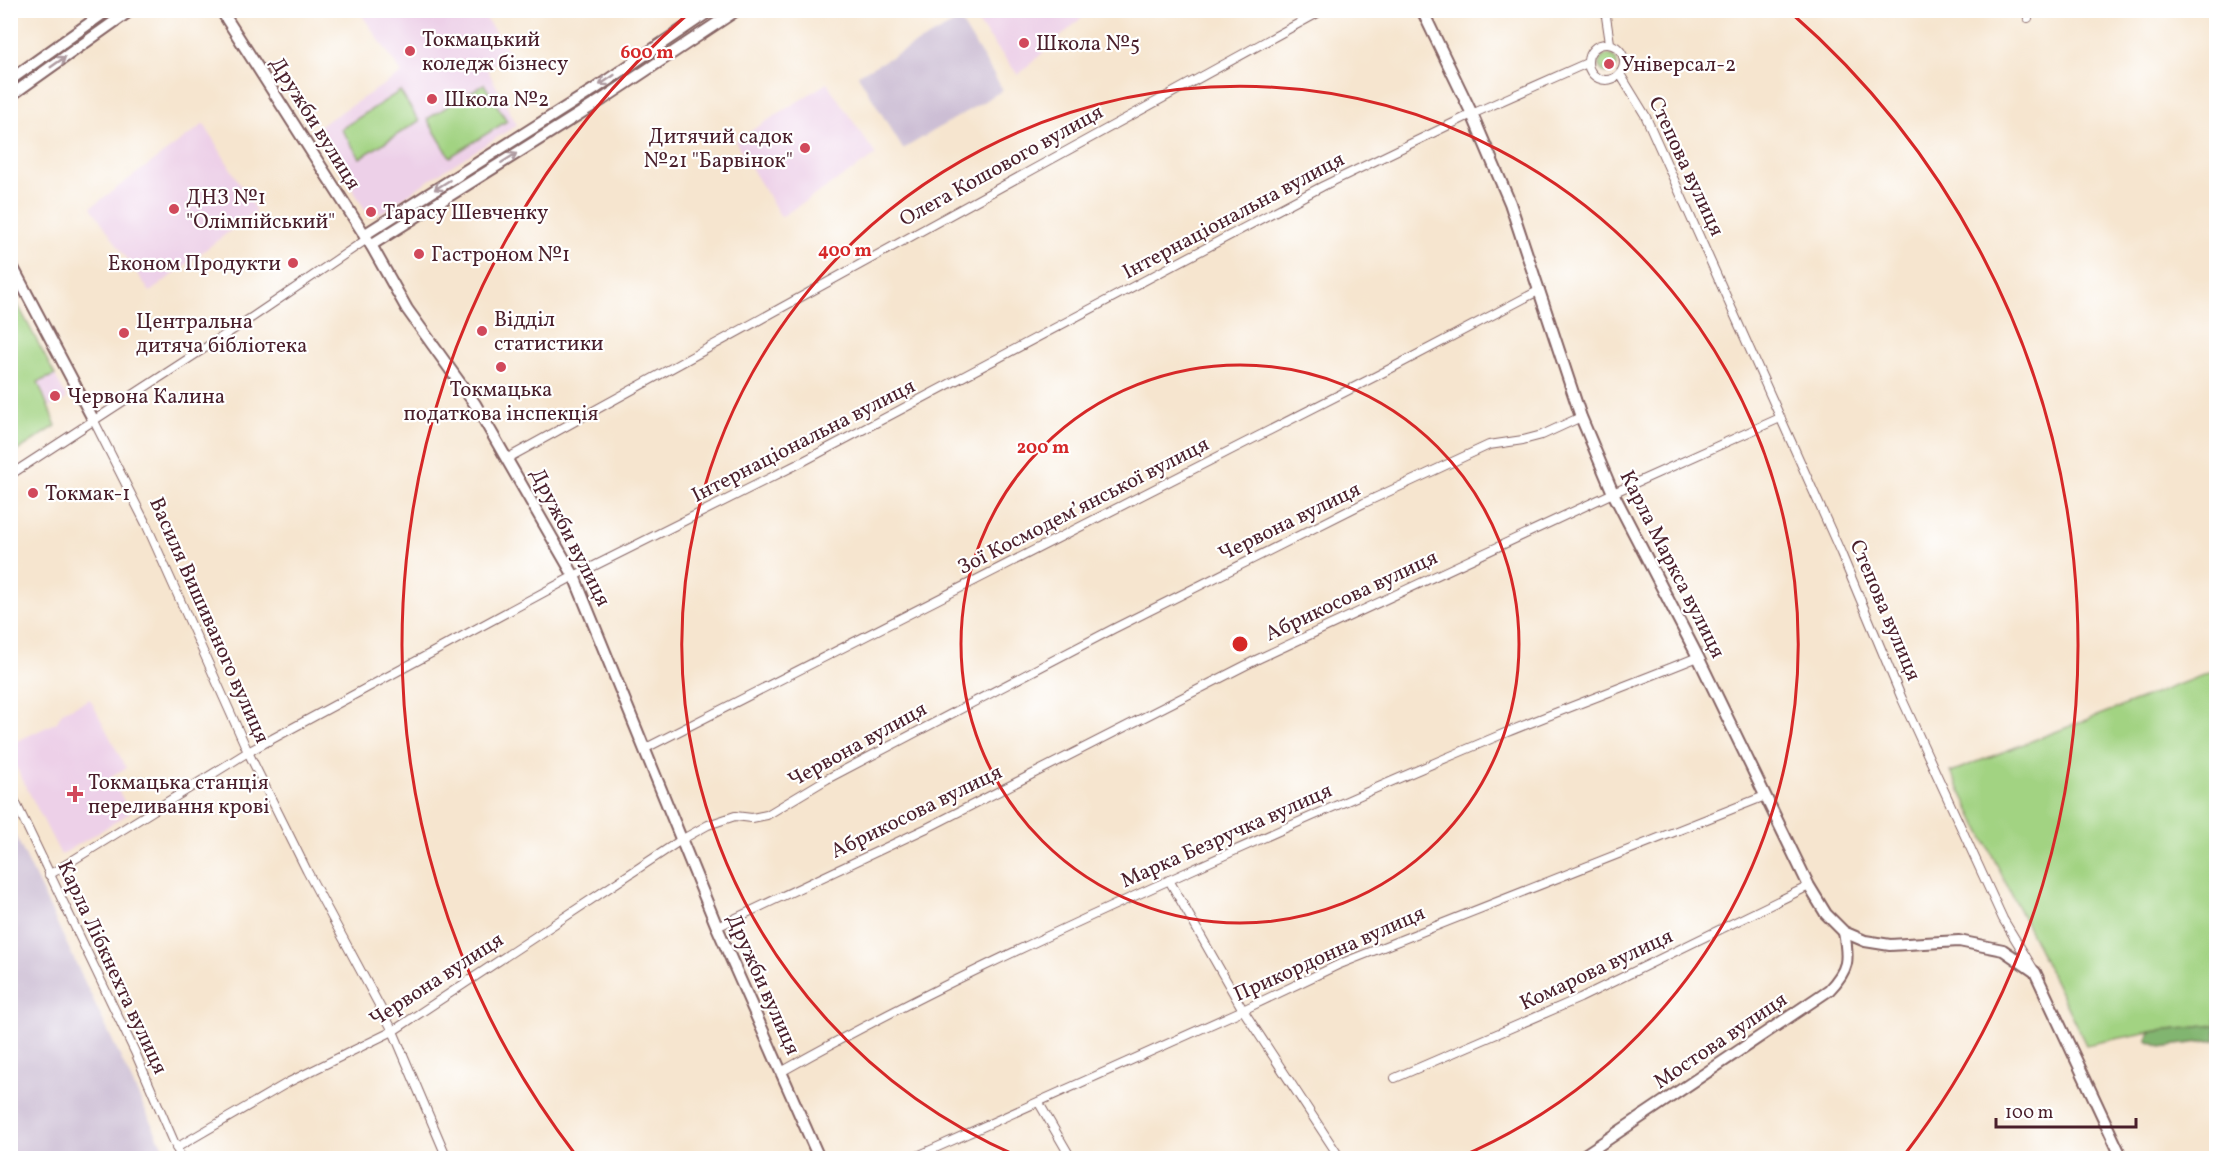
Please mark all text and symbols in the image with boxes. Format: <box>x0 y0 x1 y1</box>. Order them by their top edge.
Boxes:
place label: Токмацький коледж бізнесу <box>422 26 569 79</box>
place label: Школа №5 <box>1036 30 1140 59</box>
marker: Школа №5 <box>1017 36 1031 50</box>
text: 600 m <box>620 41 674 66</box>
marker: Токмацький коледж бізнесу <box>403 44 417 58</box>
place label: Універсал-2 <box>1621 51 1736 80</box>
street label: Дружби вулиця <box>262 52 367 196</box>
one-way arrow <box>50 56 66 68</box>
marker: Універсал-2 <box>1602 57 1616 71</box>
one-way arrow <box>599 75 616 87</box>
place label: Школа №2 <box>444 86 549 115</box>
marker: Школа №2 <box>425 92 439 106</box>
street label: Степова вулиця <box>1641 92 1731 241</box>
street label: Олега Кошового вулиця <box>895 98 1109 234</box>
place label: Дитячий садок №21 "Барвінок" <box>644 123 793 176</box>
marker: Дитячий садок №21 "Барвінок" <box>798 141 812 155</box>
street label: Інтернаціональна вулиця <box>1118 145 1350 287</box>
one-way arrow <box>500 151 517 163</box>
one-way arrow <box>435 179 451 191</box>
place label: ДНЗ №1 "Олімпійський" <box>186 184 335 237</box>
place label: Тарасу Шевченку <box>383 199 549 228</box>
marker: ДНЗ №1 "Олімпійський" <box>167 202 181 216</box>
marker: Тарасу Шевченку <box>364 205 378 219</box>
text: 400 m <box>818 239 872 264</box>
place label: Гастроном №1 <box>431 241 570 270</box>
marker: Гастроном №1 <box>412 247 426 261</box>
place label: Економ Продукти <box>108 250 281 279</box>
marker: Економ Продукти <box>286 256 300 270</box>
place label: Відділ статистики <box>494 306 604 359</box>
place label: Центральна дитяча бібліотека <box>136 308 308 361</box>
marker: Відділ статистики <box>475 324 489 338</box>
marker: Центральна дитяча бібліотека <box>117 326 131 340</box>
marker: Токмацька податкова інспекція <box>494 360 508 374</box>
street label: Інтернаціональна вулиця <box>687 372 921 510</box>
place label: Токмацька податкова інспекція <box>404 376 598 429</box>
place label: Червона Калина <box>67 383 225 412</box>
marker: Червона Калина <box>48 389 62 403</box>
street label: Зої Космодем’янської вулиця <box>953 430 1214 582</box>
text: 200 m <box>1017 436 1069 461</box>
street label: Дружби вулиця <box>522 463 617 612</box>
street label: Карла Маркса вулиця <box>1612 466 1732 664</box>
street label: Червона вулиця <box>1214 475 1366 569</box>
place label: Токмак-1 <box>45 480 130 509</box>
marker: Токмак-1 <box>26 486 40 500</box>
street label: Василя Вишиваного вулиця <box>141 493 276 748</box>
street label: Степова вулиця <box>1842 535 1927 686</box>
street label: Абрикосова вулиця <box>1261 544 1443 649</box>
centre of rings <box>1230 634 1250 654</box>
street label: Червона вулиця <box>783 695 932 795</box>
street label: Абрикосова вулиця <box>826 758 1007 866</box>
place label: Токмацька станція переливання крові <box>88 769 270 822</box>
street label: Марка Безручка вулиця <box>1116 777 1337 896</box>
marker: Токмацька станція переливання крові <box>66 785 84 803</box>
street label: Карла Лібкнехта вулиця <box>49 856 174 1079</box>
street label: Прикордонна вулиця <box>1229 899 1430 1010</box>
street label: Дружби вулиця <box>718 909 807 1060</box>
street label: Комарова вулиця <box>1515 922 1678 1019</box>
street label: Червона вулиця <box>364 926 510 1035</box>
street label: Мостова вулиця <box>1648 986 1793 1097</box>
scale bar <box>1996 1091 2136 1129</box>
text: 100 m <box>2005 1101 2054 1126</box>

